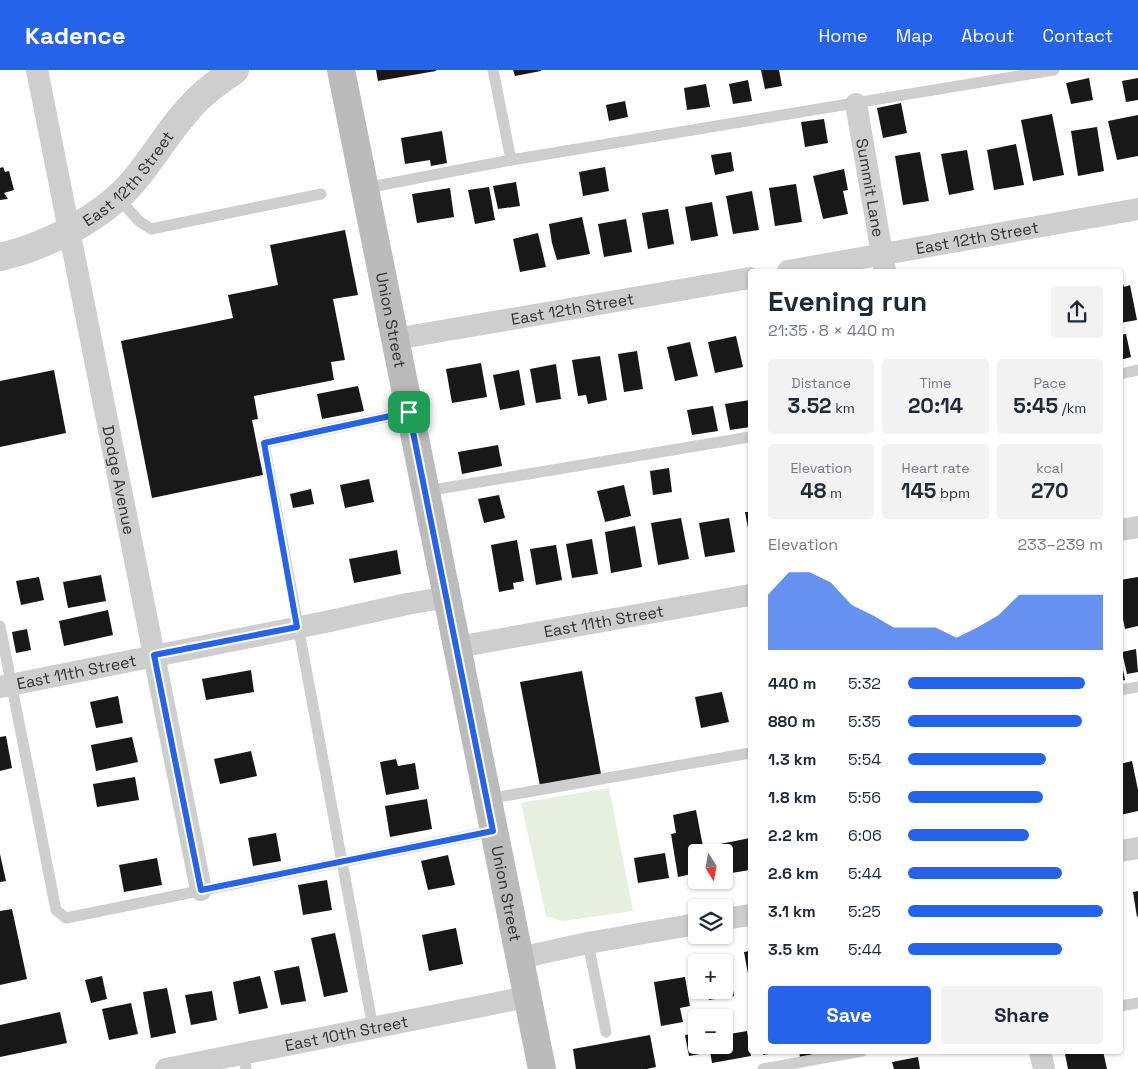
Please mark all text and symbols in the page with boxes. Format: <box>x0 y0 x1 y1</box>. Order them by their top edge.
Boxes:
text: Kadence <box>25 20 126 51</box>
text: Home <box>819 24 868 47</box>
text: Map <box>896 24 933 47</box>
text: About <box>961 24 1015 47</box>
text: Contact <box>1043 24 1113 47</box>
street label: East 12th Street <box>79 126 178 231</box>
street label: Summit Lane <box>852 137 889 239</box>
street label: East 12th Street <box>914 216 1040 259</box>
street label: Union Street <box>371 270 411 370</box>
text: Evening run <box>768 283 927 319</box>
button: share <box>1051 286 1103 338</box>
street label: East 12th Street <box>509 288 636 329</box>
text: 21:35 · 8 × 440 m <box>768 320 895 341</box>
text: Distance <box>791 374 851 392</box>
text: Time <box>920 374 951 392</box>
text: Pace <box>1033 374 1066 392</box>
pin <box>388 391 430 433</box>
text: 3.52 <box>788 392 832 419</box>
text: 20:14 <box>908 392 963 419</box>
text: 5:45 <box>1013 392 1058 419</box>
icon: arrive <box>395 398 423 426</box>
text: km <box>832 399 855 417</box>
text: /km <box>1058 399 1086 417</box>
street label: Dodge Avenue <box>98 423 140 536</box>
text: Elevation <box>790 459 852 477</box>
text: Heart rate <box>902 459 969 477</box>
text: kcal <box>1036 459 1063 477</box>
text: 48 <box>800 477 826 504</box>
text: 145 <box>901 477 936 504</box>
text: 270 <box>1031 477 1069 504</box>
text: m <box>826 484 842 502</box>
text: bpm <box>936 484 970 502</box>
text: Elevation <box>768 534 838 555</box>
text: 233–239 m <box>1017 534 1103 555</box>
street label: East 11th Street <box>542 600 665 642</box>
street label: East 11th Street <box>15 649 138 694</box>
text: 440 m <box>768 673 816 694</box>
text: 5:32 <box>848 673 881 694</box>
text: 880 m <box>768 711 815 732</box>
text: 5:35 <box>848 711 881 732</box>
text: 1.3 km <box>768 749 816 770</box>
text: 5:54 <box>848 749 881 770</box>
text: 1.8 km <box>768 787 816 808</box>
text: 5:56 <box>848 787 881 808</box>
text: 2.2 km <box>768 825 819 846</box>
text: 6:06 <box>848 825 882 846</box>
street label: Union Street <box>487 844 527 943</box>
north arrow <box>688 844 732 889</box>
map controls <box>688 844 733 1054</box>
text: 2.6 km <box>768 863 819 884</box>
text: 5:44 <box>848 863 882 884</box>
button: layers <box>688 899 733 944</box>
text: 3.1 km <box>768 901 816 922</box>
text: 5:25 <box>848 901 881 922</box>
text: 3.5 km <box>768 939 819 960</box>
text: 5:44 <box>848 939 882 960</box>
button: + <box>688 954 733 999</box>
button: Save <box>768 986 931 1044</box>
button: Share <box>941 986 1103 1044</box>
button: − <box>688 1009 733 1054</box>
street label: East 10th Street <box>283 1010 410 1056</box>

